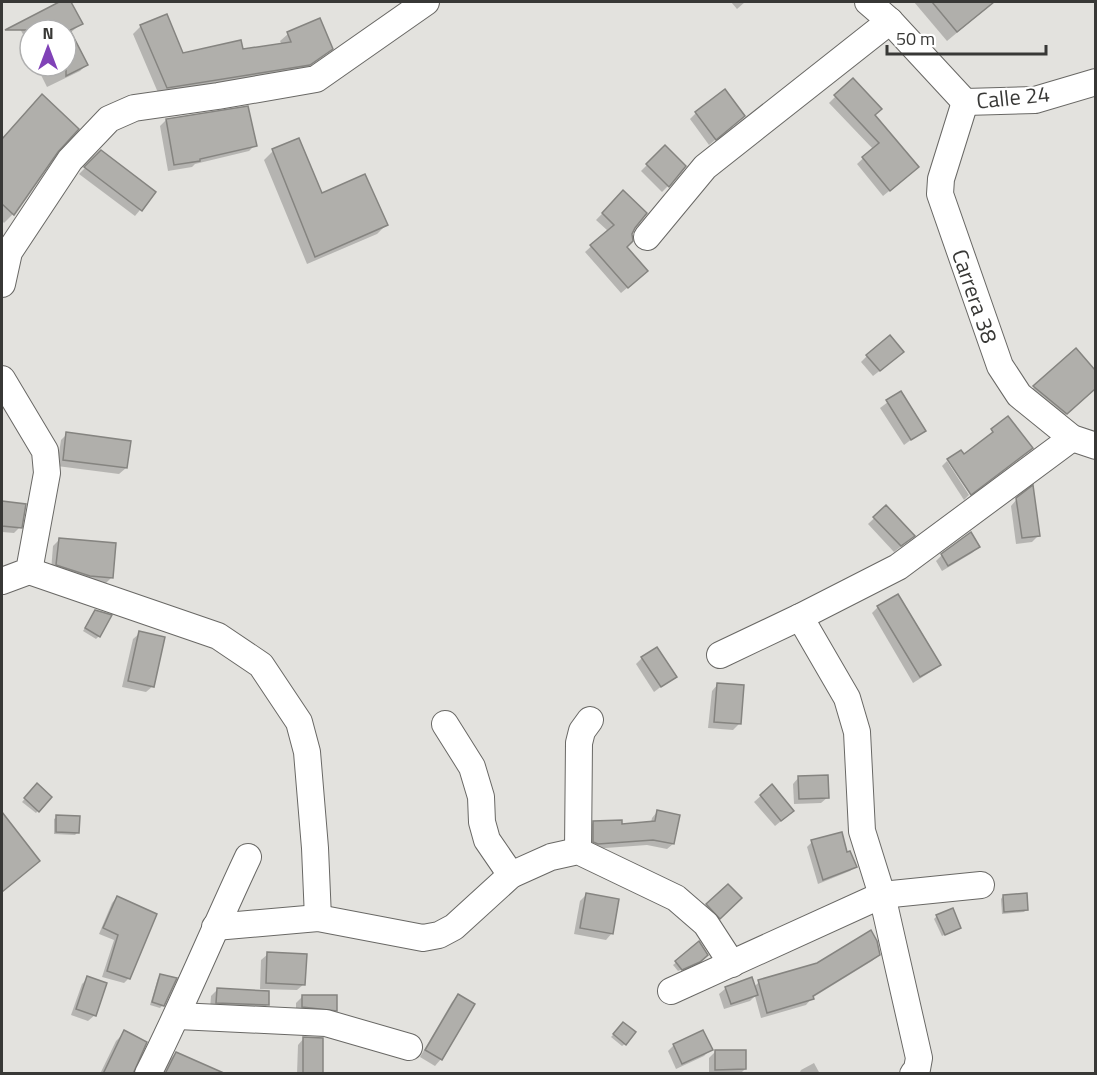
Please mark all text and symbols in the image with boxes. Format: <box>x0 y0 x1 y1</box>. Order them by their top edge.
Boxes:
north arrow <box>18 18 78 78</box>
scale bar <box>887 18 1046 56</box>
text: N <box>42 21 54 45</box>
text: 50 m <box>896 25 935 52</box>
street label: Calle 24 <box>975 76 1051 118</box>
street label: Carrera 38 <box>943 245 1007 347</box>

